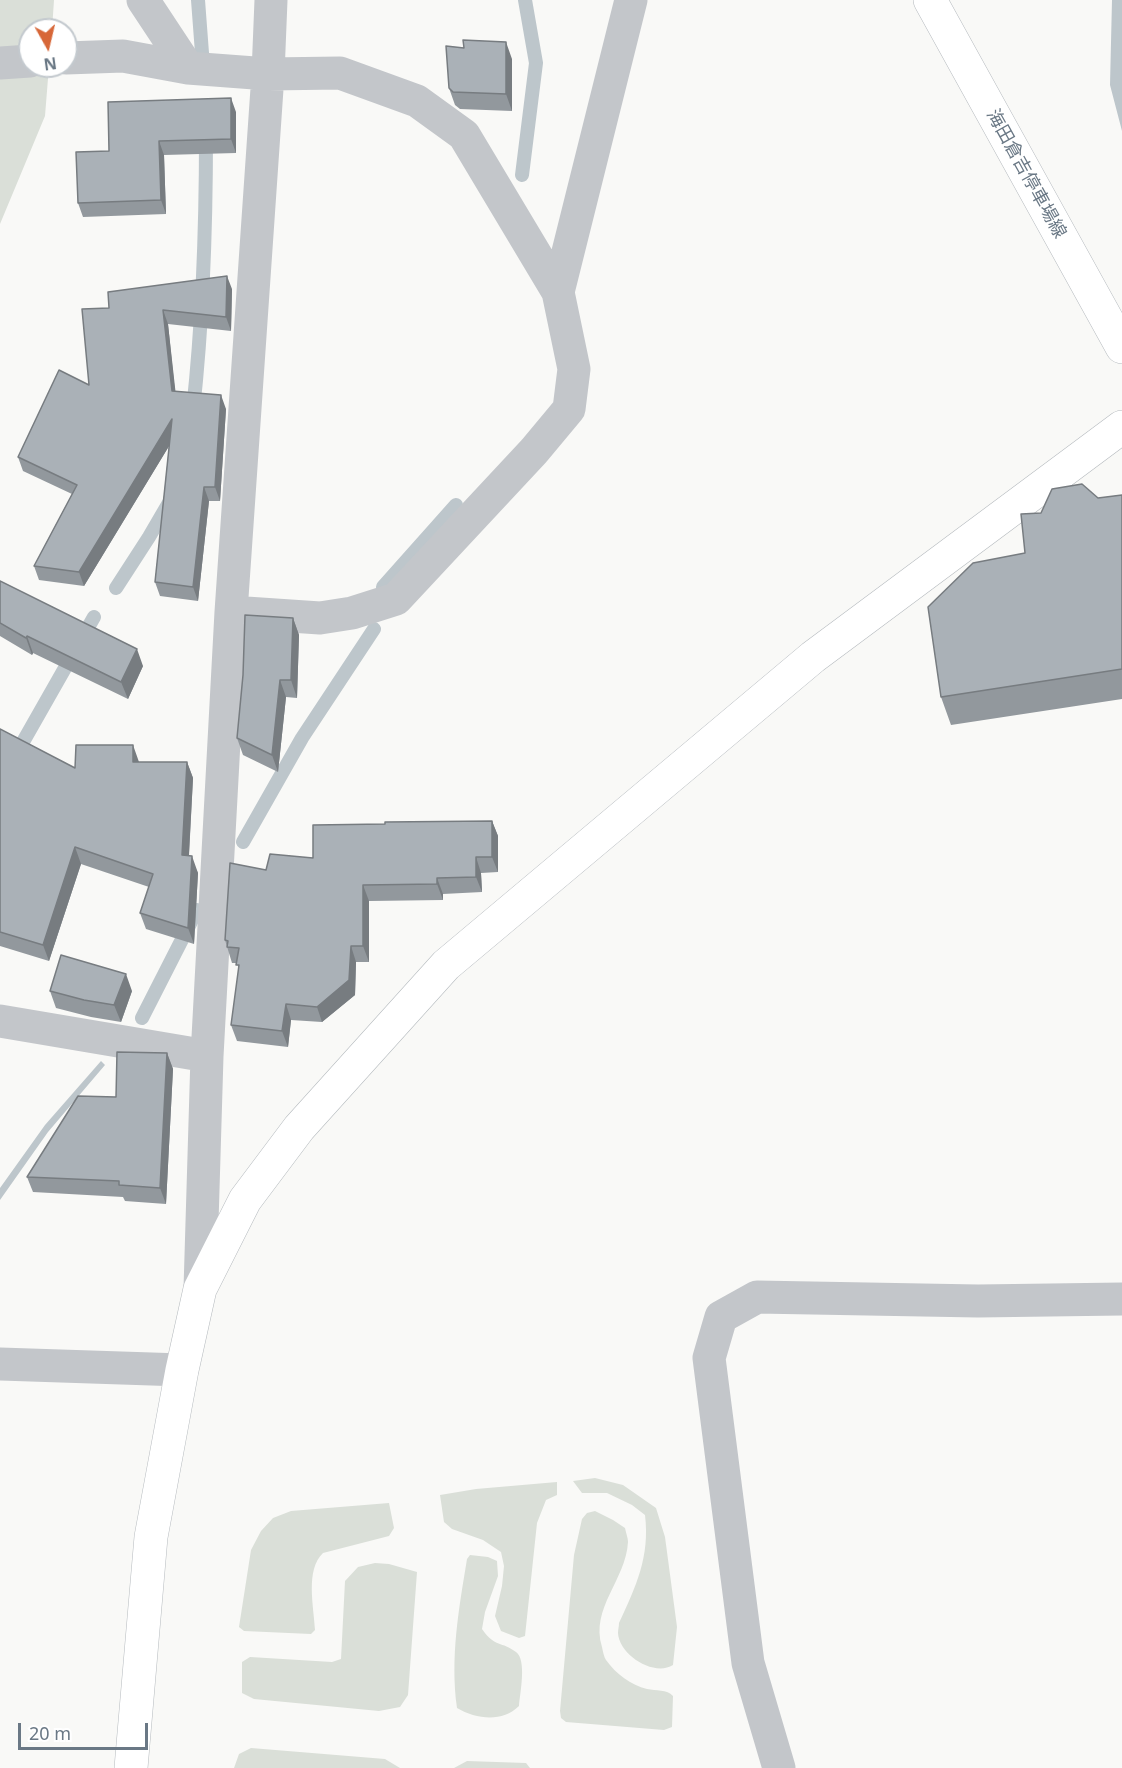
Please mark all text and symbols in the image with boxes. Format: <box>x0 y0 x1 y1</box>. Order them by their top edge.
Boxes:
north arrow <box>18 18 78 78</box>
text: N <box>42 52 58 76</box>
street label: 海田倉吉停車場線 <box>982 106 1070 242</box>
scale bar <box>21 1711 152 1749</box>
text: 20 m <box>29 1721 71 1745</box>

